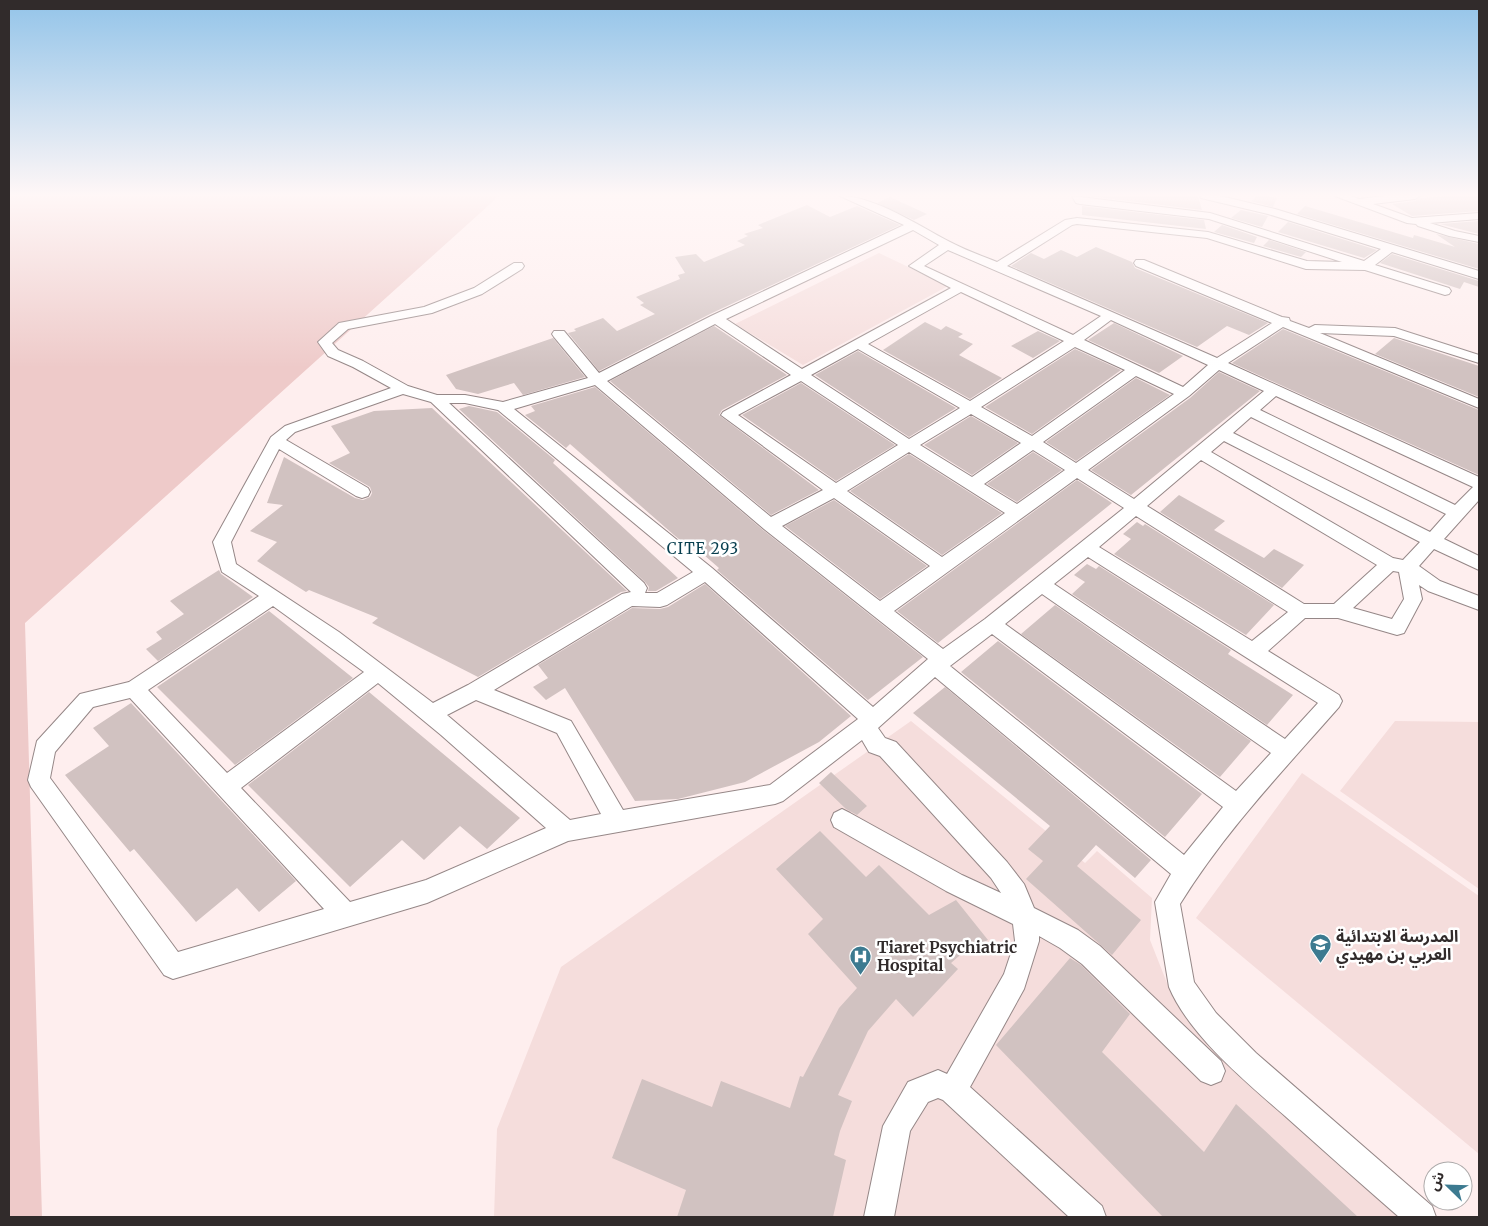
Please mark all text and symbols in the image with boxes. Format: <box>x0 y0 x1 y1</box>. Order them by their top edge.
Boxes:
district label: CITE 293 <box>667 539 739 558</box>
place label: المدرسة الابتدائية العربي بن مهيدي <box>1336 926 1458 968</box>
school or university icon: المدرسة الابتدائية العربي بن مهيدي <box>1308 933 1332 964</box>
place label: Tiaret Psychiatric Hospital <box>877 937 1017 975</box>
hospital icon: Tiaret Psychiatric Hospital <box>849 944 873 975</box>
north arrow <box>1423 1161 1473 1211</box>
text: ش <box>1424 1169 1448 1193</box>

